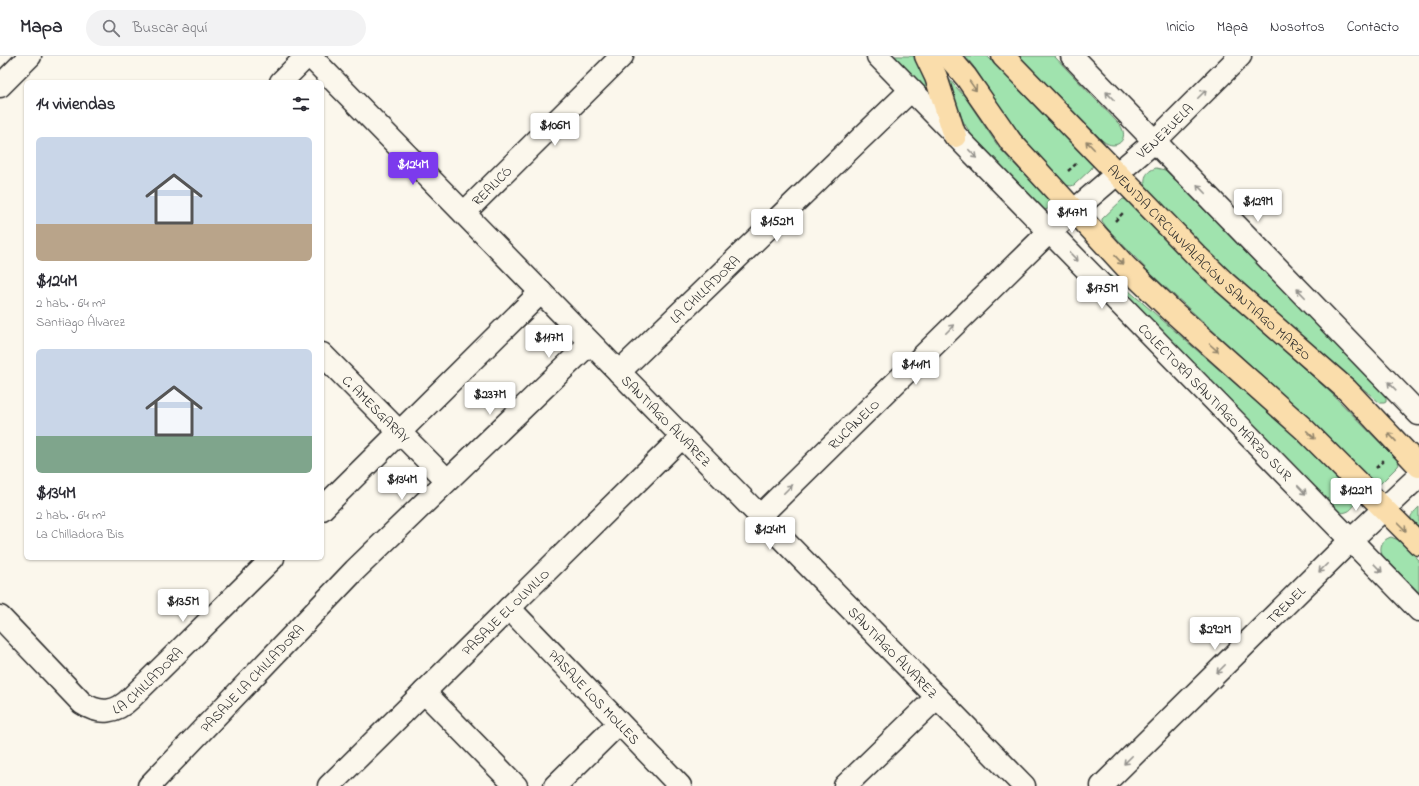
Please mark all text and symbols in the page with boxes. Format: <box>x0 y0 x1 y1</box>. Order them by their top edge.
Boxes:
search box <box>86 10 366 46</box>
text: Mapa <box>20 14 62 41</box>
icon: search <box>100 17 122 39</box>
text: Buscar aquí <box>132 17 207 39</box>
text: Inicio <box>1166 17 1195 38</box>
text: Mapa <box>1217 17 1248 38</box>
text: Nosotros <box>1270 17 1325 38</box>
text: Contacto <box>1347 17 1399 38</box>
one-way arrow <box>969 80 977 91</box>
one-way arrow <box>1197 89 1207 99</box>
one-way arrow <box>1106 91 1115 101</box>
text: 14 viviendas <box>36 92 115 117</box>
icon: filters <box>290 93 312 115</box>
street label: VENEZUELA <box>1132 99 1199 165</box>
pin: $106M <box>527 113 583 147</box>
text: $106M <box>539 116 571 135</box>
one-way arrow <box>1086 140 1095 150</box>
one-way arrow <box>968 149 978 159</box>
pin: $124M <box>385 152 441 186</box>
text: $124M <box>397 155 429 174</box>
street label: AVENIDA CIRCUNVALACIÓN SANTIAGO MARZO <box>1102 160 1315 366</box>
street label: REALICÓ <box>468 162 518 212</box>
icon: home <box>138 163 210 235</box>
one-way arrow <box>1196 184 1206 194</box>
pin: $129M <box>1230 189 1286 223</box>
text: $129M <box>1243 192 1273 211</box>
pin: $147M <box>1044 200 1100 234</box>
text: $147M <box>1057 203 1087 222</box>
pin: $152M <box>749 209 805 243</box>
text: $152M <box>760 212 794 231</box>
street label: LA CHILLADORA <box>666 251 745 329</box>
one-way arrow <box>1069 252 1079 262</box>
one-way arrow <box>1114 254 1123 264</box>
text: $124M <box>36 269 77 294</box>
pin: $175M <box>1074 276 1130 310</box>
text: $175M <box>1086 279 1118 298</box>
one-way arrow <box>1296 288 1306 298</box>
text: 2 hab. · 64 m² <box>36 294 106 313</box>
text: Santiago Álvarez <box>36 313 125 332</box>
street label: COLECTORA SANTIAGO MARZO SUR <box>1133 319 1296 486</box>
one-way arrow <box>945 324 955 334</box>
pin: $117M <box>521 325 577 359</box>
text: $117M <box>534 328 564 347</box>
one-way arrow <box>1209 344 1219 353</box>
pin: $141M <box>888 352 944 386</box>
text: $141M <box>901 355 931 374</box>
street label: C. AMESGARAY <box>336 371 414 449</box>
street label: SANTIAGO ÁLVAREZ <box>616 371 715 472</box>
icon: home <box>138 375 210 447</box>
one-way arrow <box>1387 381 1397 391</box>
pin: $237M <box>462 382 518 416</box>
text: $237M <box>474 385 506 404</box>
street label: RUCANELO <box>824 395 885 456</box>
one-way arrow <box>1306 430 1316 440</box>
one-way arrow <box>1388 432 1397 442</box>
pin: $134M <box>374 467 430 501</box>
text: $134M <box>387 470 417 489</box>
pin: $122M <box>1328 478 1384 512</box>
text: $134M <box>36 481 76 506</box>
text: $122M <box>1340 481 1372 500</box>
one-way arrow <box>783 484 793 494</box>
one-way arrow <box>1297 485 1307 495</box>
text: 2 hab. · 64 m² <box>36 506 106 525</box>
pin: $124M <box>742 517 798 551</box>
text: $124M <box>754 520 786 539</box>
one-way arrow <box>1397 522 1406 532</box>
text: La Chilladora Bis <box>36 525 124 544</box>
one-way arrow <box>1318 563 1328 573</box>
one-way arrow <box>1373 563 1383 573</box>
street label: PASAJE EL OLIVILLO <box>458 564 555 661</box>
street label: TRENEL <box>1262 581 1311 630</box>
pin: $135M <box>155 589 211 623</box>
text: $135M <box>167 592 199 611</box>
street label: SANTIAGO ÁLVAREZ <box>842 603 942 704</box>
pin: $292M <box>1187 617 1243 651</box>
street label: PASAJE LA CHILLADORA <box>196 620 310 738</box>
text: $292M <box>1199 620 1231 639</box>
street label: LA CHILLADORA <box>110 643 189 721</box>
street label: PASAJE LOS MOLLES <box>542 645 644 750</box>
one-way arrow <box>1216 664 1226 674</box>
one-way arrow <box>1123 756 1133 765</box>

